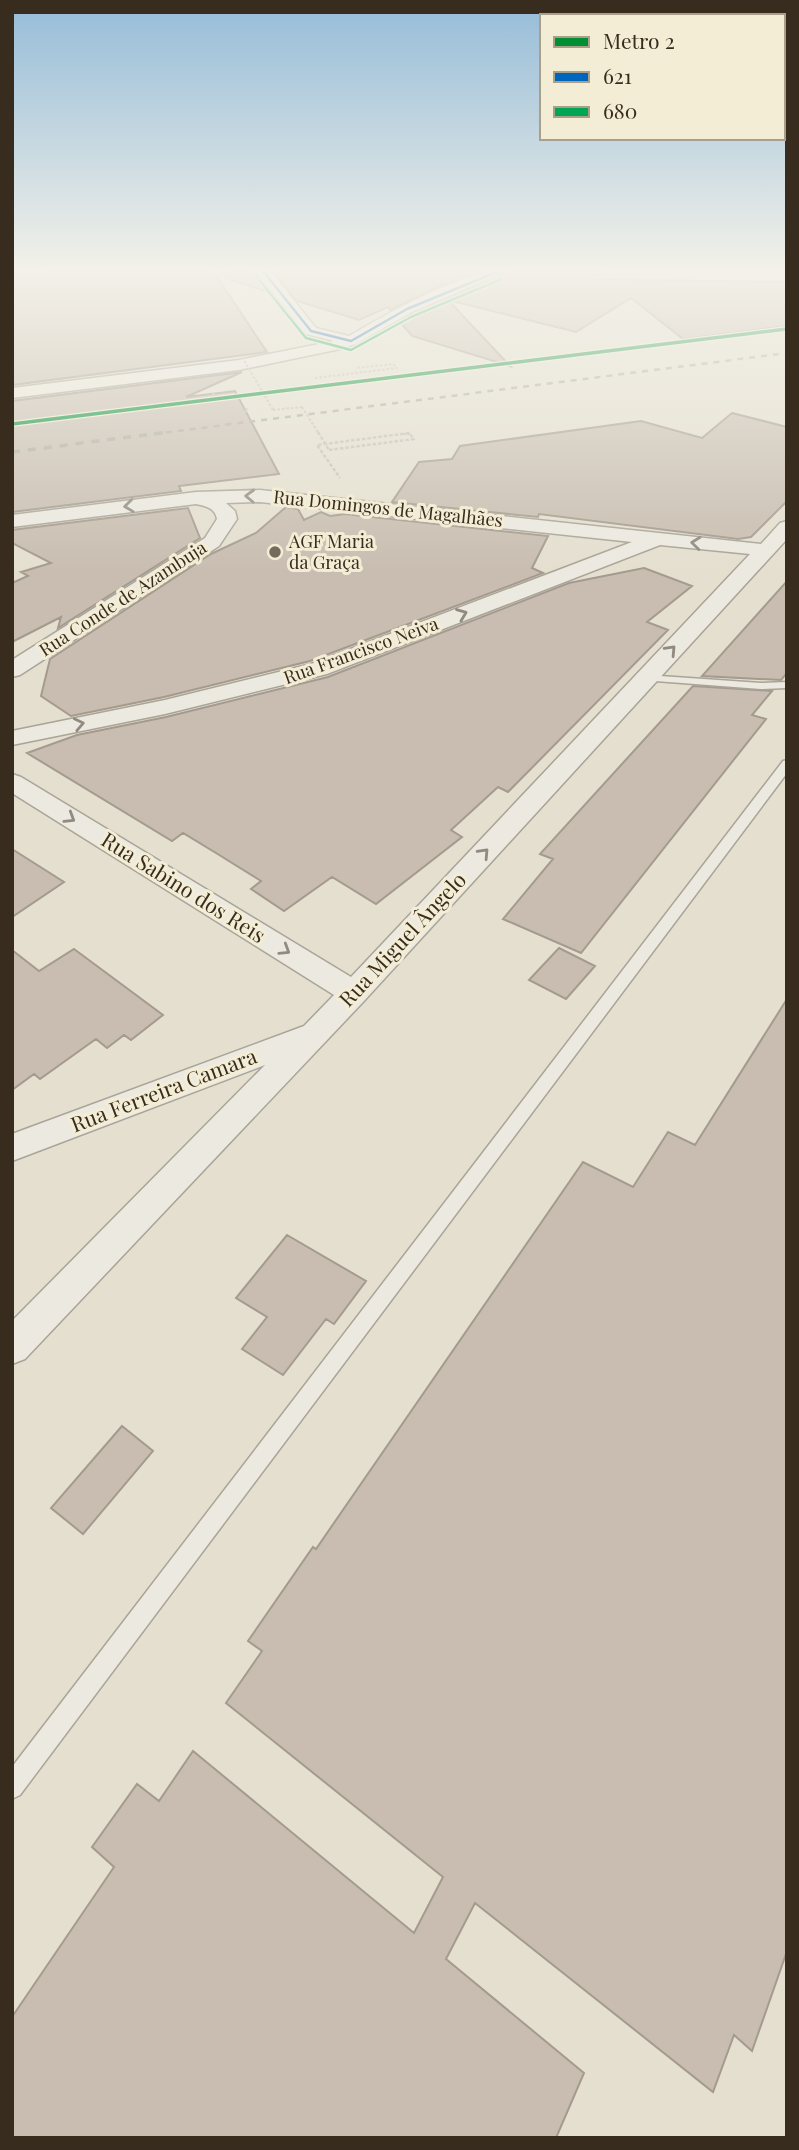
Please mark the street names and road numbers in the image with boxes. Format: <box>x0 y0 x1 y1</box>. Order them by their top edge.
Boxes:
street label: Rua Domingos de Magalhães <box>272 484 504 532</box>
street label: Rua Conde de Azambuja <box>34 535 211 661</box>
street label: Rua Francisco Neiva <box>280 611 441 689</box>
street label: Rua Sabino dos Reis <box>97 825 271 948</box>
street label: Rua Miguel Ângelo <box>332 865 471 1012</box>
street label: Rua Ferreira Camara <box>66 1041 261 1137</box>

